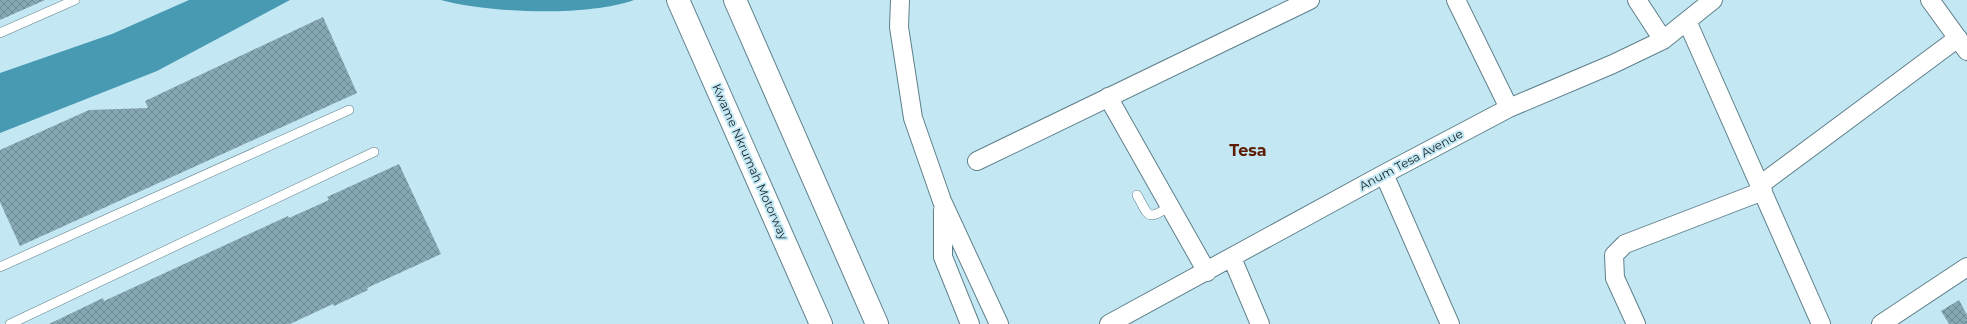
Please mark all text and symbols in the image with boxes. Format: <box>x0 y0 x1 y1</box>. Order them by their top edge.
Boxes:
street label: Kwame Nkrumah Motorway <box>709 81 792 243</box>
street label: Anum Tesa Avenue <box>1356 126 1465 193</box>
district label: Tesa <box>1229 141 1267 160</box>

